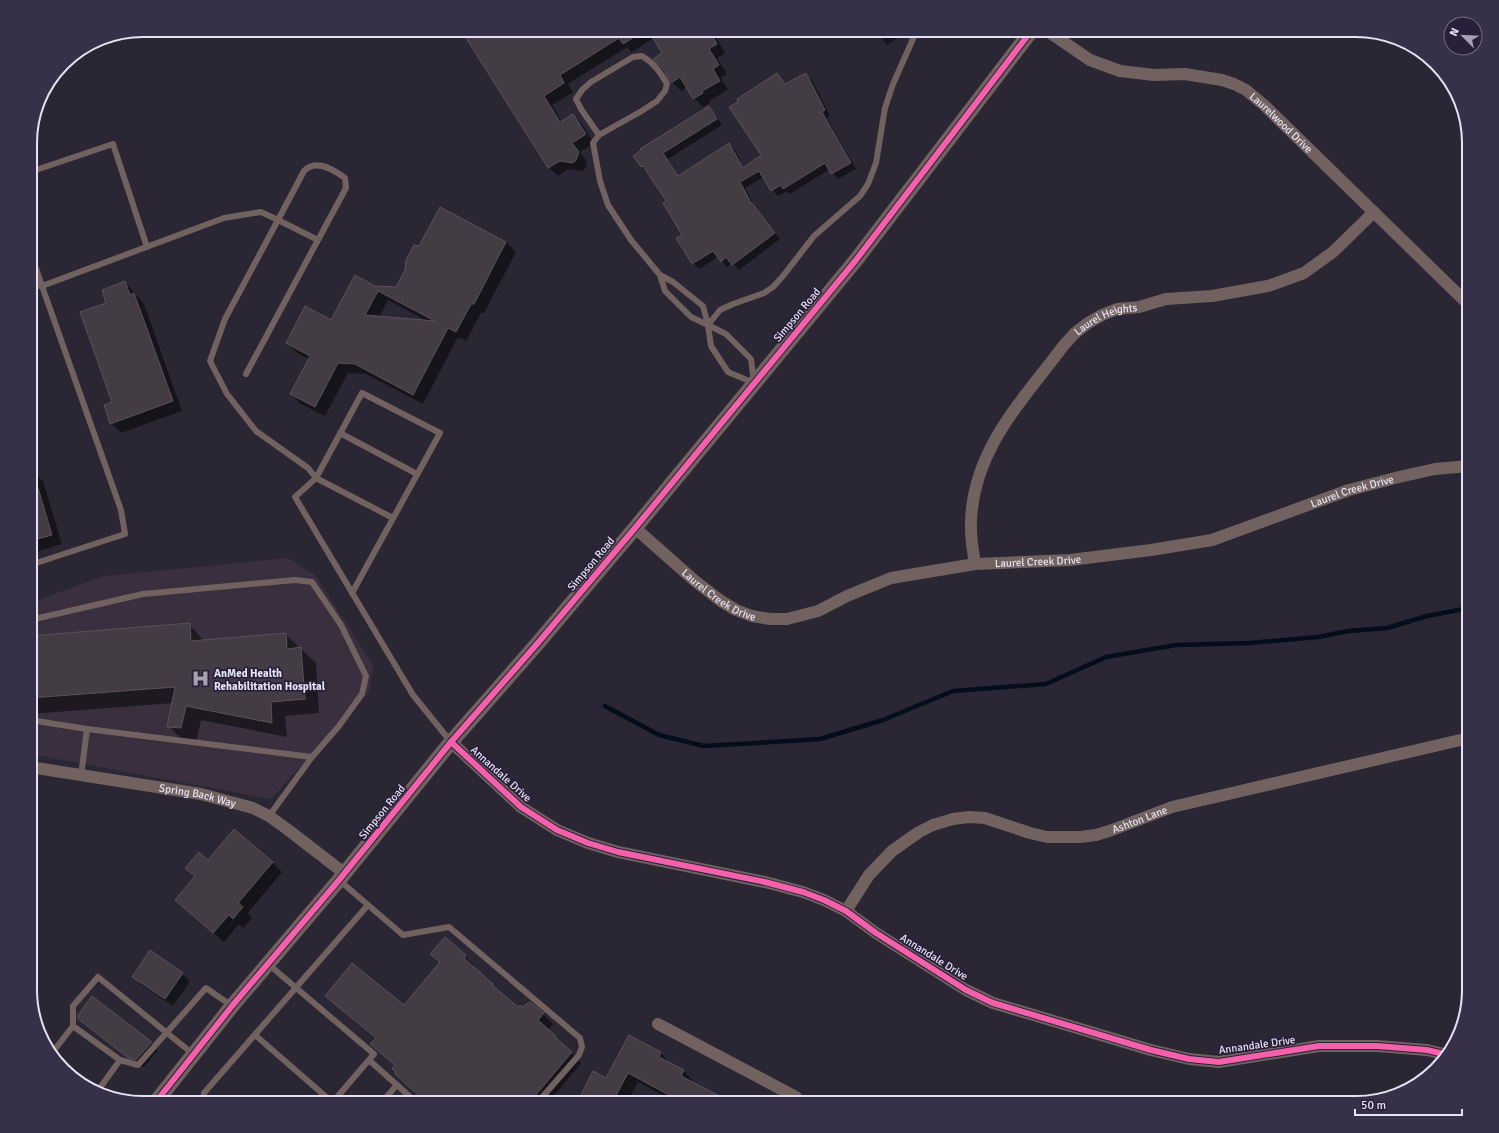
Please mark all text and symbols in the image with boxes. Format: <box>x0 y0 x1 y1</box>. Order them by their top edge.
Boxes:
north arrow <box>1443 16 1483 56</box>
text: N <box>1447 26 1462 38</box>
street label: Laurelwood Drive <box>1247 90 1315 155</box>
street label: Simpson Road <box>771 285 823 345</box>
street label: Laurel Heights <box>1071 301 1138 338</box>
street label: Laurel Creek Drive <box>1309 472 1395 510</box>
street label: Simpson Road <box>565 534 617 594</box>
street label: Laurel Creek Drive <box>994 552 1082 570</box>
street label: Laurel Creek Drive <box>679 566 757 623</box>
place label: AnMed Health Rehabilitation Hospital <box>214 667 326 693</box>
hospital icon: AnMed Health Rehabilitation Hospital <box>191 669 211 689</box>
street label: Annandale Drive <box>468 743 534 805</box>
street label: Spring Back Way <box>158 781 238 810</box>
street label: Simpson Road <box>356 782 408 842</box>
street label: Ashton Lane <box>1110 803 1169 836</box>
street label: Annandale Drive <box>898 931 970 983</box>
street label: Annandale Drive <box>1218 1033 1296 1057</box>
scale bar <box>1355 1091 1462 1117</box>
text: 50 m <box>1361 1098 1386 1113</box>

